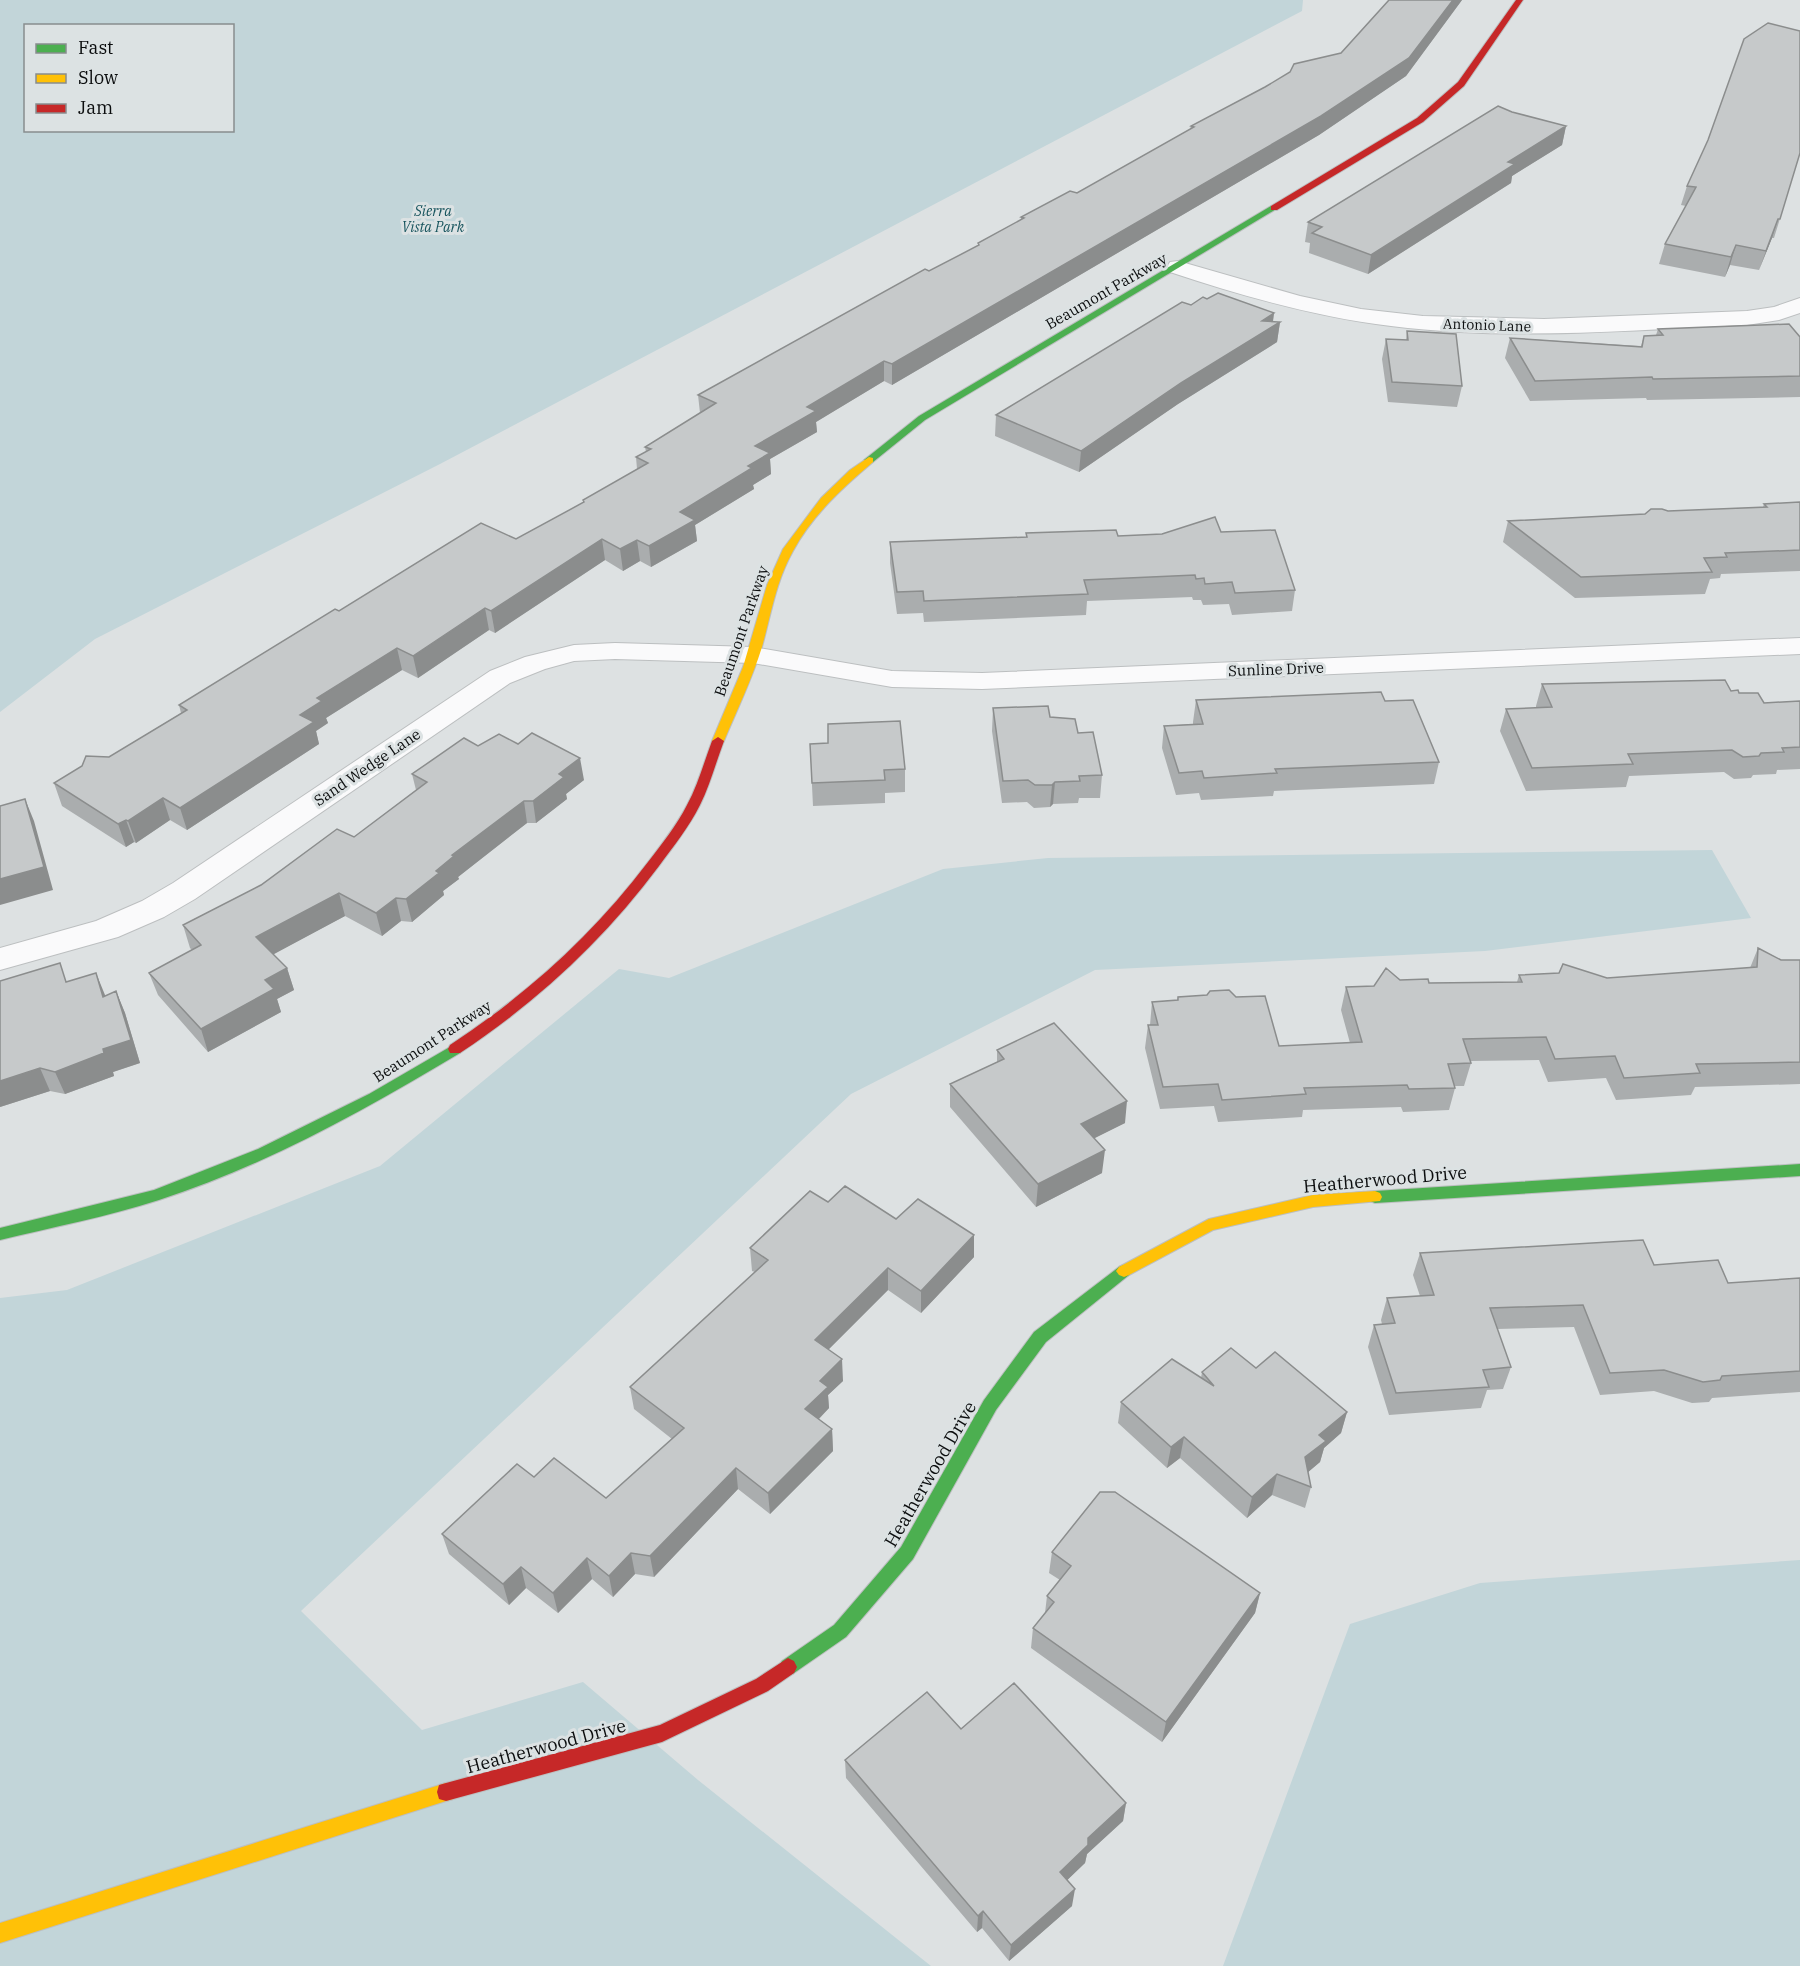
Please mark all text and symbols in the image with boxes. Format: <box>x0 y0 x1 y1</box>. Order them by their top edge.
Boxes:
legend <box>24 24 234 132</box>
text: Fast <box>78 36 113 59</box>
text: Slow <box>78 66 118 89</box>
text: Jam <box>78 96 113 119</box>
park label: Sierra Vista Park <box>402 202 465 236</box>
street label: Beaumont Parkway <box>1042 248 1170 334</box>
street label: Antonio Lane <box>1443 314 1531 336</box>
street label: Beaumont Parkway <box>710 563 772 699</box>
street label: Sunline Drive <box>1228 658 1324 680</box>
street label: Sand Wedge Lane <box>310 724 424 810</box>
street label: Beaumont Parkway <box>369 996 495 1086</box>
street label: Heatherwood Drive <box>1302 1160 1468 1198</box>
street label: Heatherwood Drive <box>879 1397 981 1551</box>
street label: Heatherwood Drive <box>464 1714 628 1778</box>

